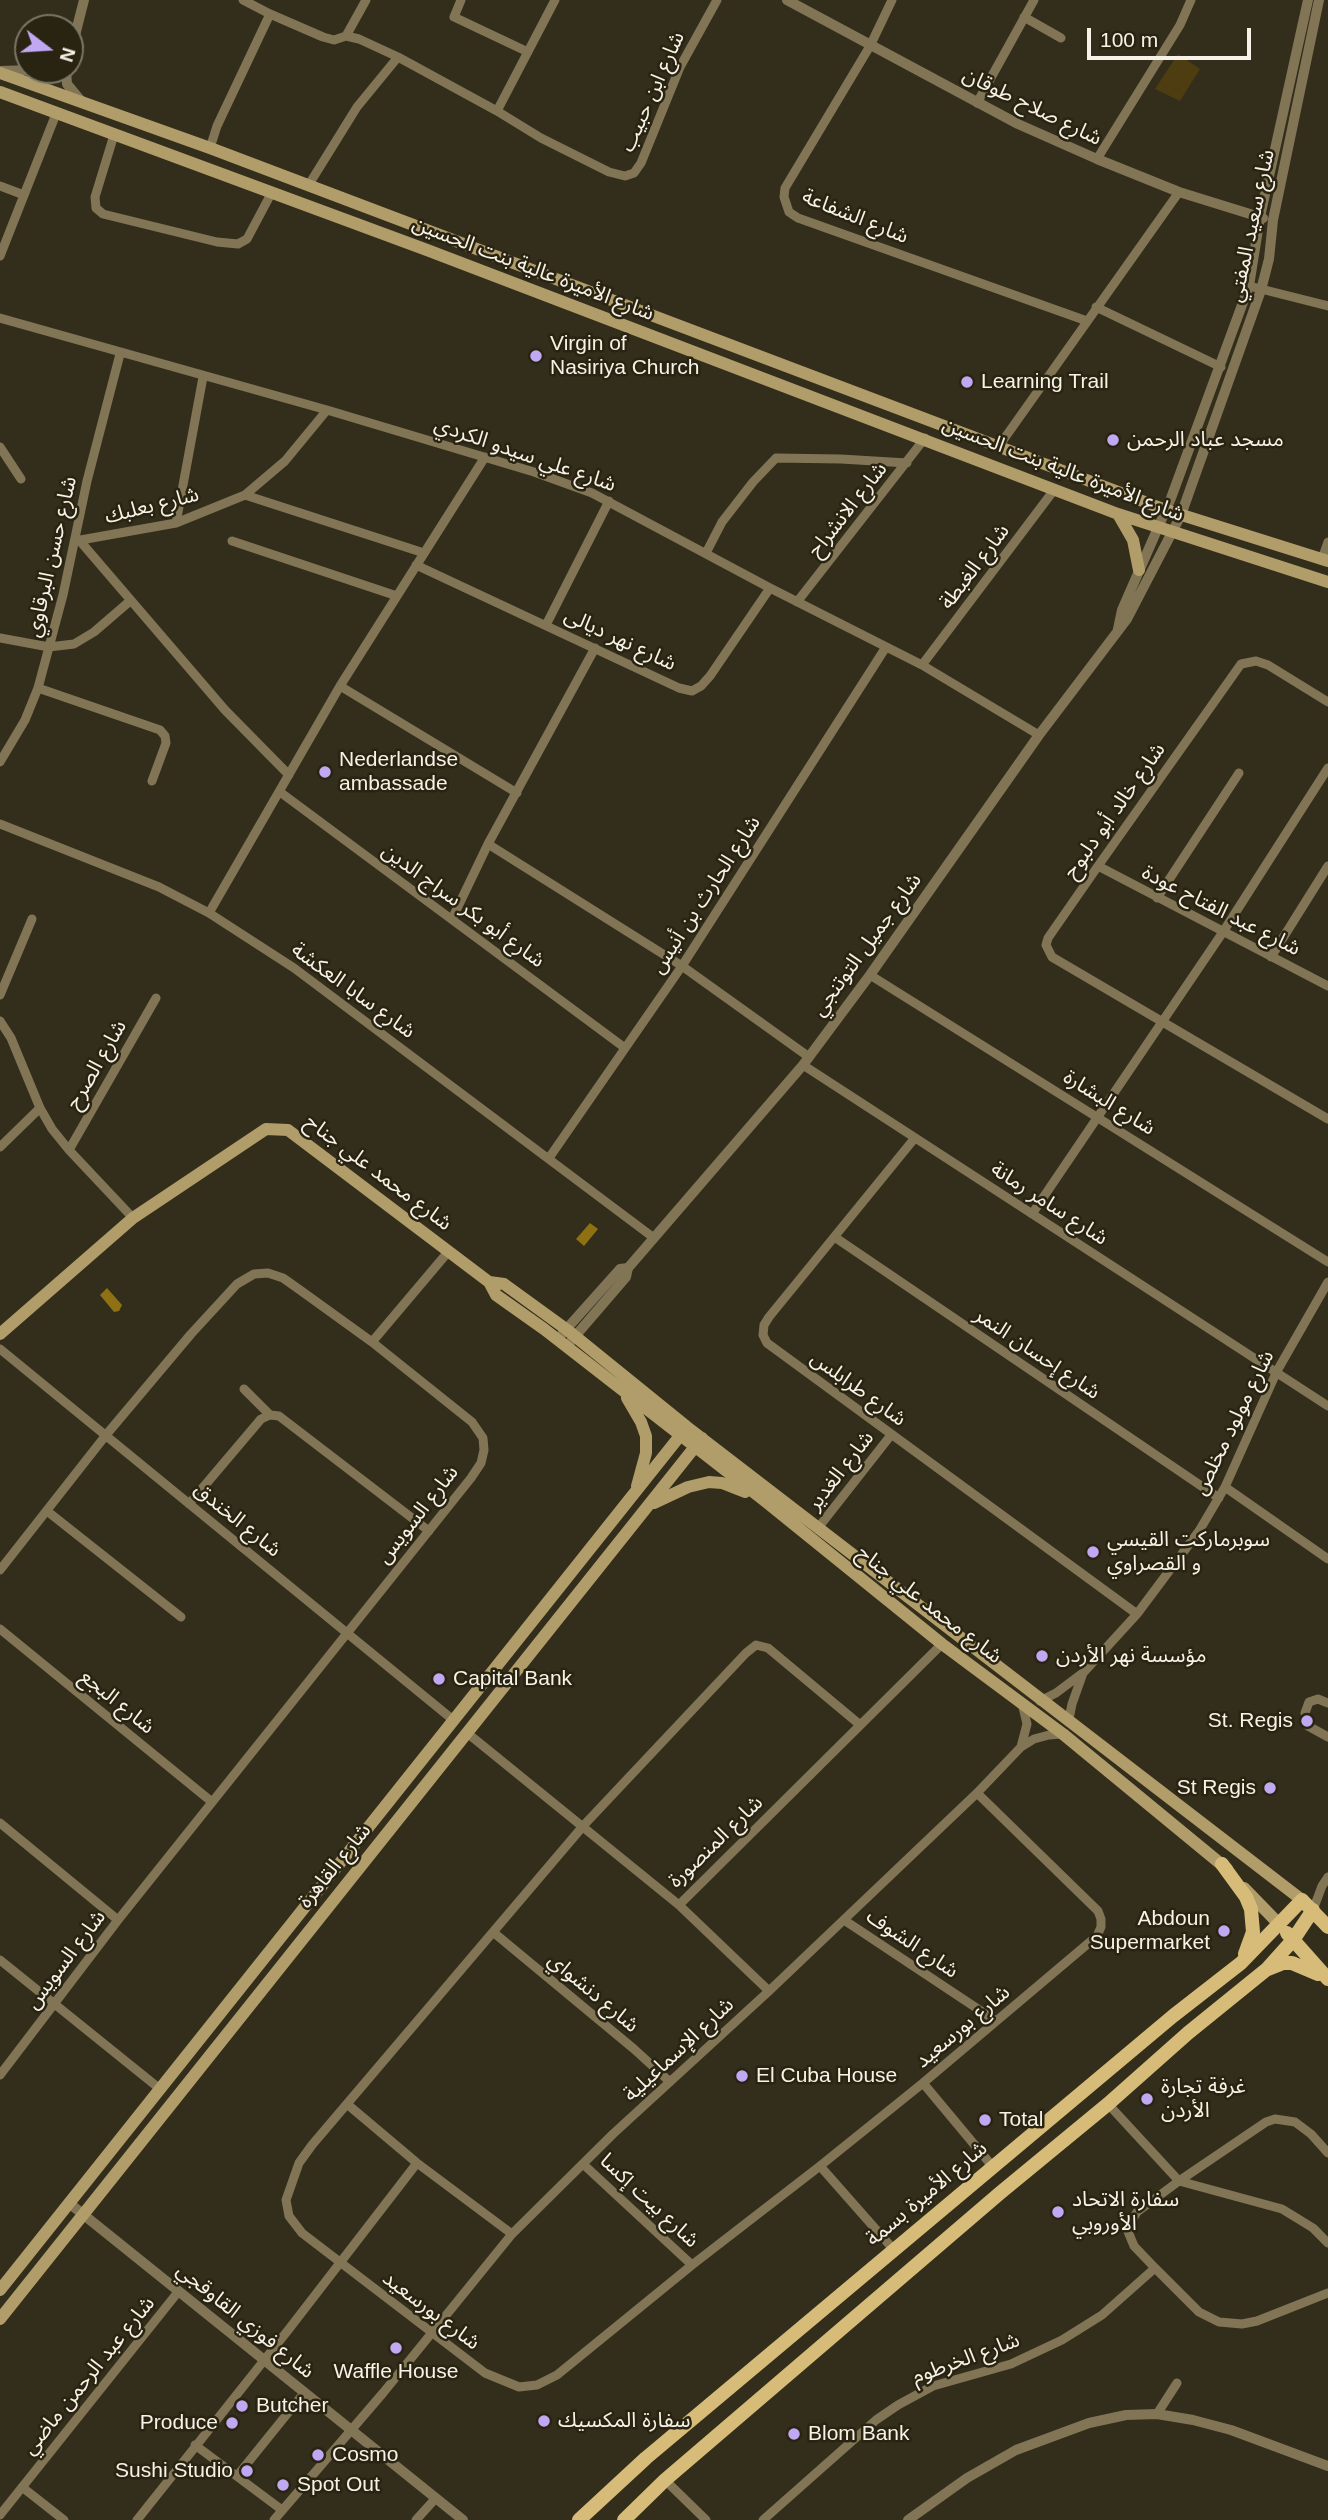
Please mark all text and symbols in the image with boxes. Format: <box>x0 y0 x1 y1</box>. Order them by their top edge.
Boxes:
north arrow <box>14 14 84 84</box>
scale bar <box>1090 14 1254 58</box>
street label: شارع ابن حبيب <box>615 28 691 156</box>
text: 100 m <box>1100 28 1158 51</box>
text: N <box>56 45 80 64</box>
street label: شارع صلاح طوقان <box>958 62 1106 152</box>
street label: شارع سعيد المفتي <box>1224 147 1280 305</box>
street label: شارع الشفاعة <box>798 184 912 250</box>
street label: شارع الأميرة عالية بنت الحسين <box>408 211 658 327</box>
place label: Virgin of Nasiriya Church <box>550 331 699 381</box>
marker: Virgin of Nasiriya Church <box>528 348 544 364</box>
place label: Learning Trail <box>981 369 1109 395</box>
marker: Learning Trail <box>959 374 975 390</box>
street label: شارع علي سيدو الكردي <box>431 412 619 498</box>
street label: شارع الأميرة عالية بنت الحسين <box>938 412 1188 528</box>
place label: مسجد عباد الرحمن <box>1127 427 1284 453</box>
marker: مسجد عباد الرحمن <box>1105 432 1121 448</box>
street label: شارع الانشراح <box>803 457 893 563</box>
street label: شارع حسن البرقاوي <box>21 474 83 640</box>
street label: شارع بعلبك <box>102 482 202 530</box>
street label: شارع الغبطة <box>935 519 1015 615</box>
street label: شارع نهر ديالى <box>560 603 680 677</box>
street label: شارع خالد أبو دلبوح <box>1059 738 1171 884</box>
place label: Nederlandse ambassade <box>339 747 458 797</box>
marker: Nederlandse ambassade <box>317 764 333 780</box>
street label: شارع الحارث بن أنيس <box>646 811 766 979</box>
street label: شارع أبو بكر سراج الدين <box>377 838 549 974</box>
street label: شارع عبد الفتاح عودة <box>1138 860 1304 962</box>
street label: شارع جميل التوتنجي <box>807 869 927 1021</box>
street label: شارع سابا العكشة <box>286 938 420 1044</box>
street label: شارع الصرح <box>61 1016 133 1114</box>
street label: شارع البشارة <box>1058 1065 1160 1141</box>
street label: شارع محمد علي جناح <box>300 1110 456 1236</box>
street label: شارع سامر رمانة <box>986 1157 1112 1251</box>
street label: شارع إحسان النمر <box>969 1303 1105 1405</box>
street label: شارع طرابلس <box>805 1346 911 1432</box>
street label: شارع مولود مخلص <box>1188 1346 1280 1500</box>
street label: شارع الغدير <box>802 1426 880 1516</box>
street label: شارع السويس <box>372 1461 464 1569</box>
street label: شارع الخندق <box>188 1477 286 1563</box>
place label: سوبرماركت القيسي و القصراوي <box>1107 1527 1270 1577</box>
street label: شارع محمد علي جناح <box>851 1540 1007 1670</box>
marker: سوبرماركت القيسي و القصراوي <box>1085 1544 1101 1560</box>
place label: مؤسسة نهر الأردن <box>1056 1643 1206 1669</box>
marker: مؤسسة نهر الأردن <box>1034 1648 1050 1664</box>
street label: شارع البجع <box>75 1664 159 1740</box>
place label: Capital Bank <box>453 1666 572 1692</box>
marker: Capital Bank <box>431 1671 447 1687</box>
place label: St. Regis <box>1208 1708 1293 1734</box>
marker: St. Regis <box>1299 1713 1315 1729</box>
place label: St Regis <box>1177 1775 1256 1801</box>
marker: St Regis <box>1262 1780 1278 1796</box>
street label: شارع المنصورة <box>663 1791 769 1893</box>
street label: شارع القاهرة <box>293 1819 377 1913</box>
street label: شارع الشوف <box>861 1904 963 1984</box>
street label: شارع السويس <box>20 1905 112 2015</box>
place label: Abdoun Supermarket <box>1090 1906 1210 1956</box>
marker: Abdoun Supermarket <box>1216 1923 1232 1939</box>
street label: شارع دنشواي <box>542 1948 644 2038</box>
street label: شارع بورسعيد <box>911 1980 1015 2074</box>
street label: شارع الإسماعيلية <box>619 1993 739 2107</box>
place label: El Cuba House <box>756 2063 897 2089</box>
marker: El Cuba House <box>734 2068 750 2084</box>
place label: غرفة تجارة الأردن <box>1161 2074 1246 2124</box>
marker: غرفة تجارة الأردن <box>1139 2091 1155 2107</box>
place label: Total <box>999 2107 1043 2133</box>
marker: Total <box>977 2112 993 2128</box>
street label: شارع الأميرة بسمة <box>861 2136 993 2252</box>
street label: شارع بيت إكسا <box>594 2149 704 2253</box>
place label: سفارة الاتحاد الأوروبي <box>1072 2187 1179 2237</box>
marker: سفارة الاتحاد الأوروبي <box>1050 2204 1066 2220</box>
street label: شارع فوزي القاوقجي <box>171 2258 319 2384</box>
street label: شارع بورسعيد <box>377 2266 485 2356</box>
street label: شارع عبد الرحمن ماضي <box>17 2292 161 2460</box>
street label: شارع الخرطوم <box>909 2328 1023 2390</box>
marker: Waffle House <box>388 2340 404 2356</box>
place label: Waffle House <box>334 2359 458 2385</box>
place label: Butcher <box>256 2393 328 2419</box>
marker: Butcher <box>234 2398 250 2414</box>
place label: سفارة المكسيك <box>558 2408 690 2434</box>
place label: Produce <box>140 2410 218 2436</box>
marker: سفارة المكسيك <box>536 2413 552 2429</box>
marker: Produce <box>224 2415 240 2431</box>
place label: Blom Bank <box>808 2421 910 2447</box>
marker: Blom Bank <box>786 2426 802 2442</box>
place label: Cosmo <box>332 2442 399 2468</box>
marker: Cosmo <box>310 2447 326 2463</box>
place label: Sushi Studio <box>115 2458 233 2484</box>
marker: Sushi Studio <box>239 2463 255 2479</box>
place label: Spot Out <box>297 2472 380 2498</box>
marker: Spot Out <box>275 2477 291 2493</box>

